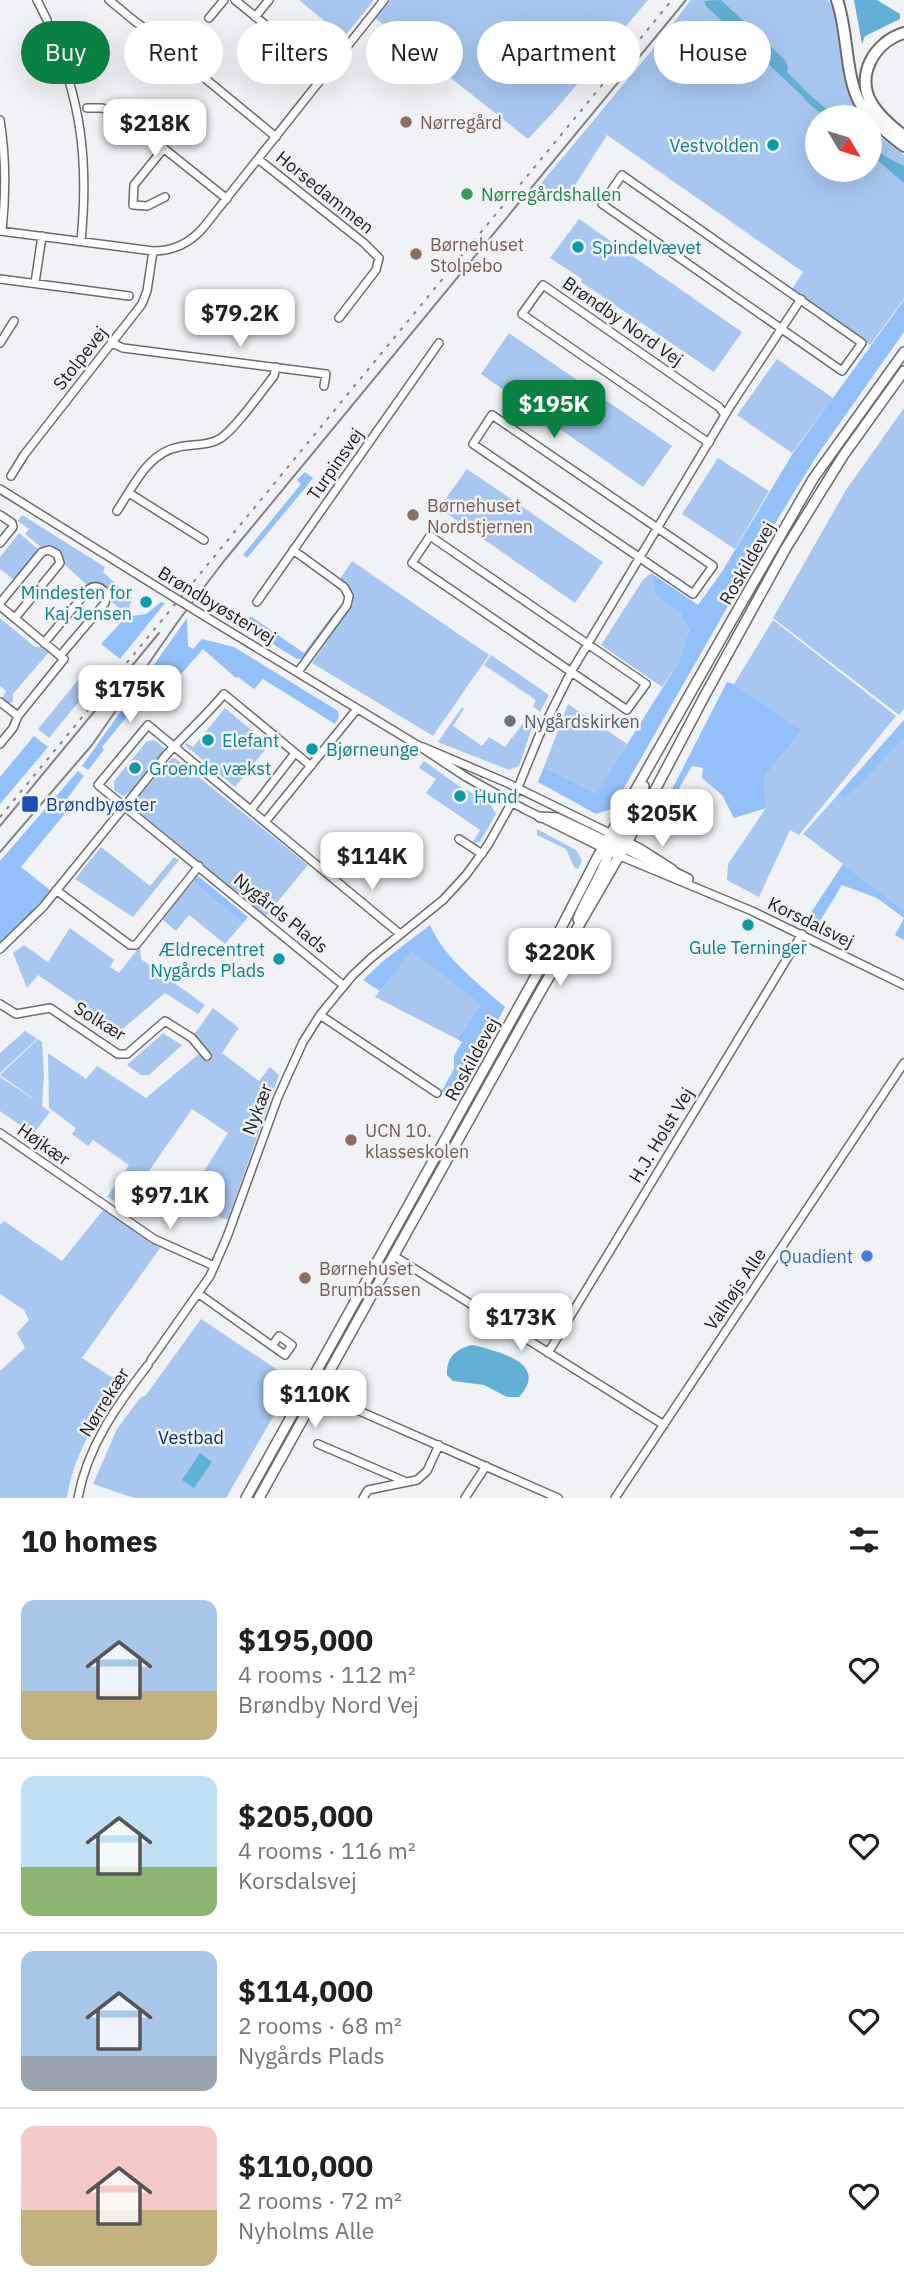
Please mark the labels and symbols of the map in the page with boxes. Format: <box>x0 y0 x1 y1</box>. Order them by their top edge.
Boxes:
pin: $218K <box>106 100 204 159</box>
north arrow <box>805 105 882 182</box>
place label: Nørregård <box>420 111 502 134</box>
marker: Nørregård <box>398 114 414 130</box>
place label: Vestvolden <box>670 134 759 157</box>
marker: Vestvolden <box>765 137 781 153</box>
street label: Horsedammen <box>271 145 379 239</box>
place label: Nørregårdshallen <box>481 183 621 206</box>
marker: Nørregårdshallen <box>459 186 475 202</box>
place label: Børnehuset Stolpebo <box>430 233 524 277</box>
place label: Spindelvævet <box>592 236 702 259</box>
marker: Spindelvævet <box>570 239 586 255</box>
marker: Børnehuset Stolpebo <box>408 246 424 262</box>
street label: Brøndby Nord Vej <box>558 271 688 371</box>
pin: $79.2K <box>183 290 297 349</box>
street label: Stolpevej <box>48 321 112 395</box>
pin: $195K <box>505 380 603 440</box>
street label: Turpinsvej <box>302 423 368 505</box>
place label: Børnehuset Nordstjernen <box>427 494 533 538</box>
marker: Børnehuset Nordstjernen <box>405 507 421 523</box>
street label: Roskildevej <box>714 517 780 609</box>
street label: Brøndbyøstervej <box>154 561 280 649</box>
place label: Mindesten for Kaj Jensen <box>21 581 132 625</box>
marker: Mindesten for Kaj Jensen <box>138 594 154 610</box>
pin: $175K <box>81 666 179 725</box>
place label: Nygårdskirken <box>524 710 640 733</box>
marker: Nygårdskirken <box>502 713 518 729</box>
place label: Elefant <box>222 729 279 752</box>
marker: Elefant <box>200 732 216 748</box>
place label: Bjørneunge <box>326 738 419 761</box>
marker: Bjørneunge <box>304 741 320 757</box>
place label: Groende vækst <box>149 757 271 780</box>
marker: Groende vækst <box>127 760 143 776</box>
place label: Hund <box>474 785 518 808</box>
marker: Hund <box>452 788 468 804</box>
pin: $205K <box>613 790 711 849</box>
place label: Brøndbyøster <box>46 793 156 816</box>
marker: Brøndbyøster <box>20 794 40 814</box>
pin: $114K <box>323 832 421 892</box>
street label: Nygårds Plads <box>229 868 333 958</box>
street label: Korsdalsvej <box>764 891 858 953</box>
marker: Gule Terninger <box>740 917 756 933</box>
pin: $220K <box>511 928 609 988</box>
place label: Gule Terninger <box>689 936 807 959</box>
place label: Ældrecentret Nygårds Plads <box>150 938 265 982</box>
marker: Ældrecentret Nygårds Plads <box>271 951 287 967</box>
street label: Solkær <box>70 996 131 1046</box>
street label: Roskildevej <box>440 1013 504 1105</box>
street label: Nykær <box>237 1080 277 1138</box>
street label: H.J. Holst Vej <box>624 1083 698 1187</box>
street label: Højkær <box>13 1118 75 1171</box>
place label: UCN 10. klasseskolen <box>365 1119 469 1163</box>
marker: UCN 10. klasseskolen <box>343 1132 359 1148</box>
pin: $97.1K <box>113 1172 227 1231</box>
street label: Valhøjs Alle <box>699 1244 771 1334</box>
place label: Quadient <box>779 1245 853 1268</box>
marker: Quadient <box>859 1248 875 1264</box>
place label: Børnehuset Brumbassen <box>319 1257 421 1301</box>
marker: Børnehuset Brumbassen <box>297 1270 313 1286</box>
pin: $173K <box>472 1294 570 1353</box>
street label: Nørrekær <box>74 1363 134 1441</box>
pin: $110K <box>266 1370 364 1430</box>
park label: Vestbad <box>158 1426 224 1449</box>

